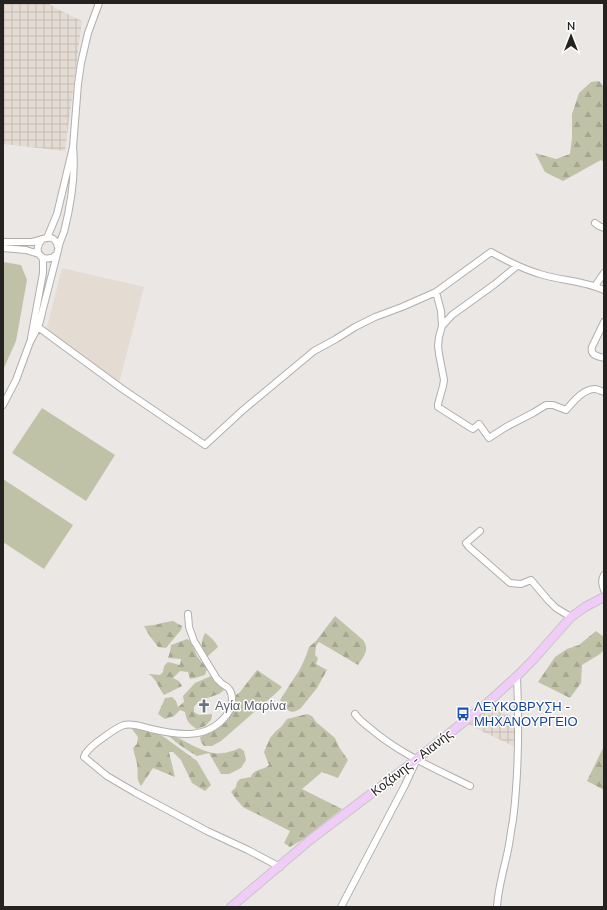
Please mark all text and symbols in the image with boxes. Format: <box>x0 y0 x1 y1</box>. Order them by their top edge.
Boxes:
north arrow <box>551 16 591 56</box>
text: N <box>567 19 575 34</box>
place label: Αγία Μαρίνα <box>215 697 287 715</box>
church icon: Αγία Μαρίνα <box>196 698 212 714</box>
place label: ΛΕΥΚΟΒΡΥΣΗ - ΜΗΧΑΝΟΥΡΓΕΙΟ <box>474 698 578 731</box>
bus stop icon: ΛΕΥΚΟΒΡΥΣΗ - ΜΗΧΑΝΟΥΡΓΕΙΟ <box>455 706 471 722</box>
street label: Κοζάνης - Αιανής <box>367 725 457 801</box>

